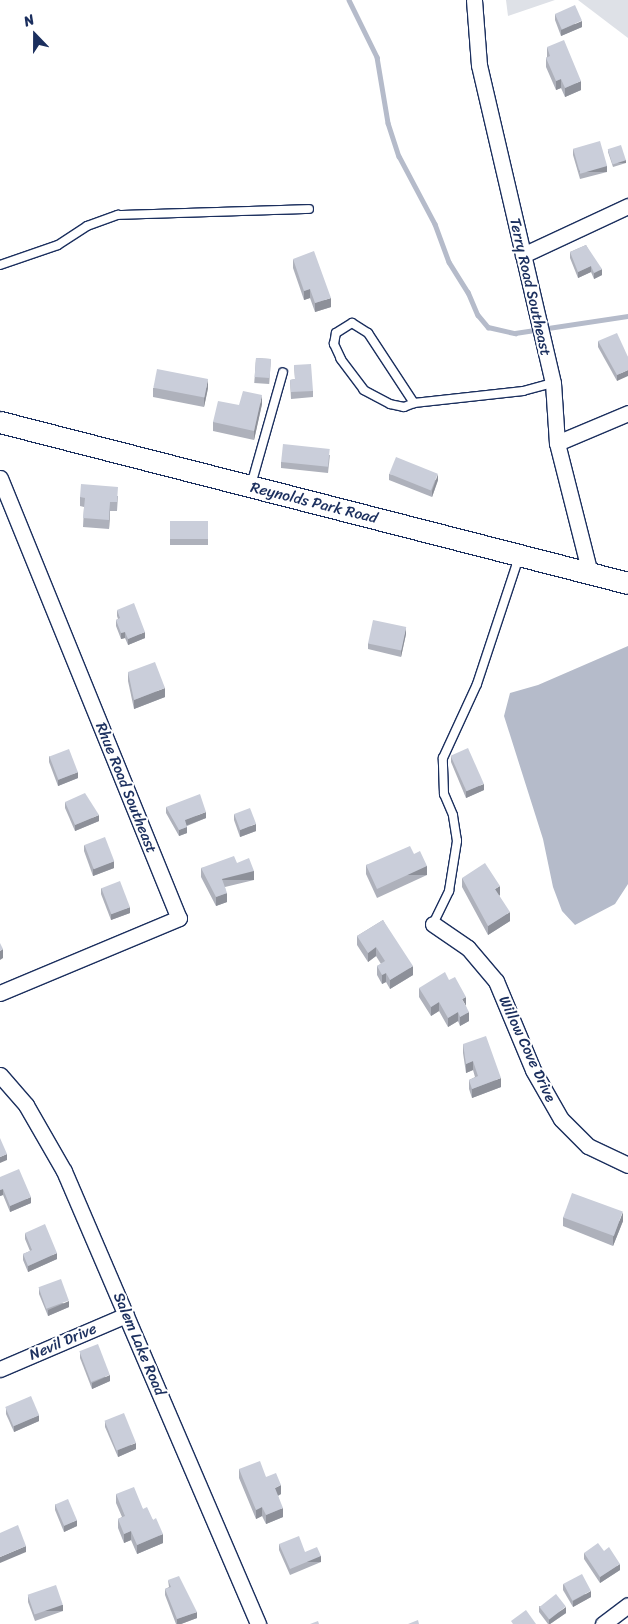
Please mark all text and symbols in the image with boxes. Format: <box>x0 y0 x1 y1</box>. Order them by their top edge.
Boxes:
text: N <box>20 7 38 34</box>
north arrow <box>10 10 60 60</box>
street label: Terry Road Southeast <box>505 216 555 358</box>
street label: Reynolds Park Road <box>249 479 379 527</box>
street label: Rhue Road Southeast <box>92 720 160 856</box>
street label: Willow Cove Drive <box>494 993 560 1105</box>
street label: Salem Lake Road <box>109 1290 169 1398</box>
street label: Nevil Drive <box>27 1320 99 1364</box>

